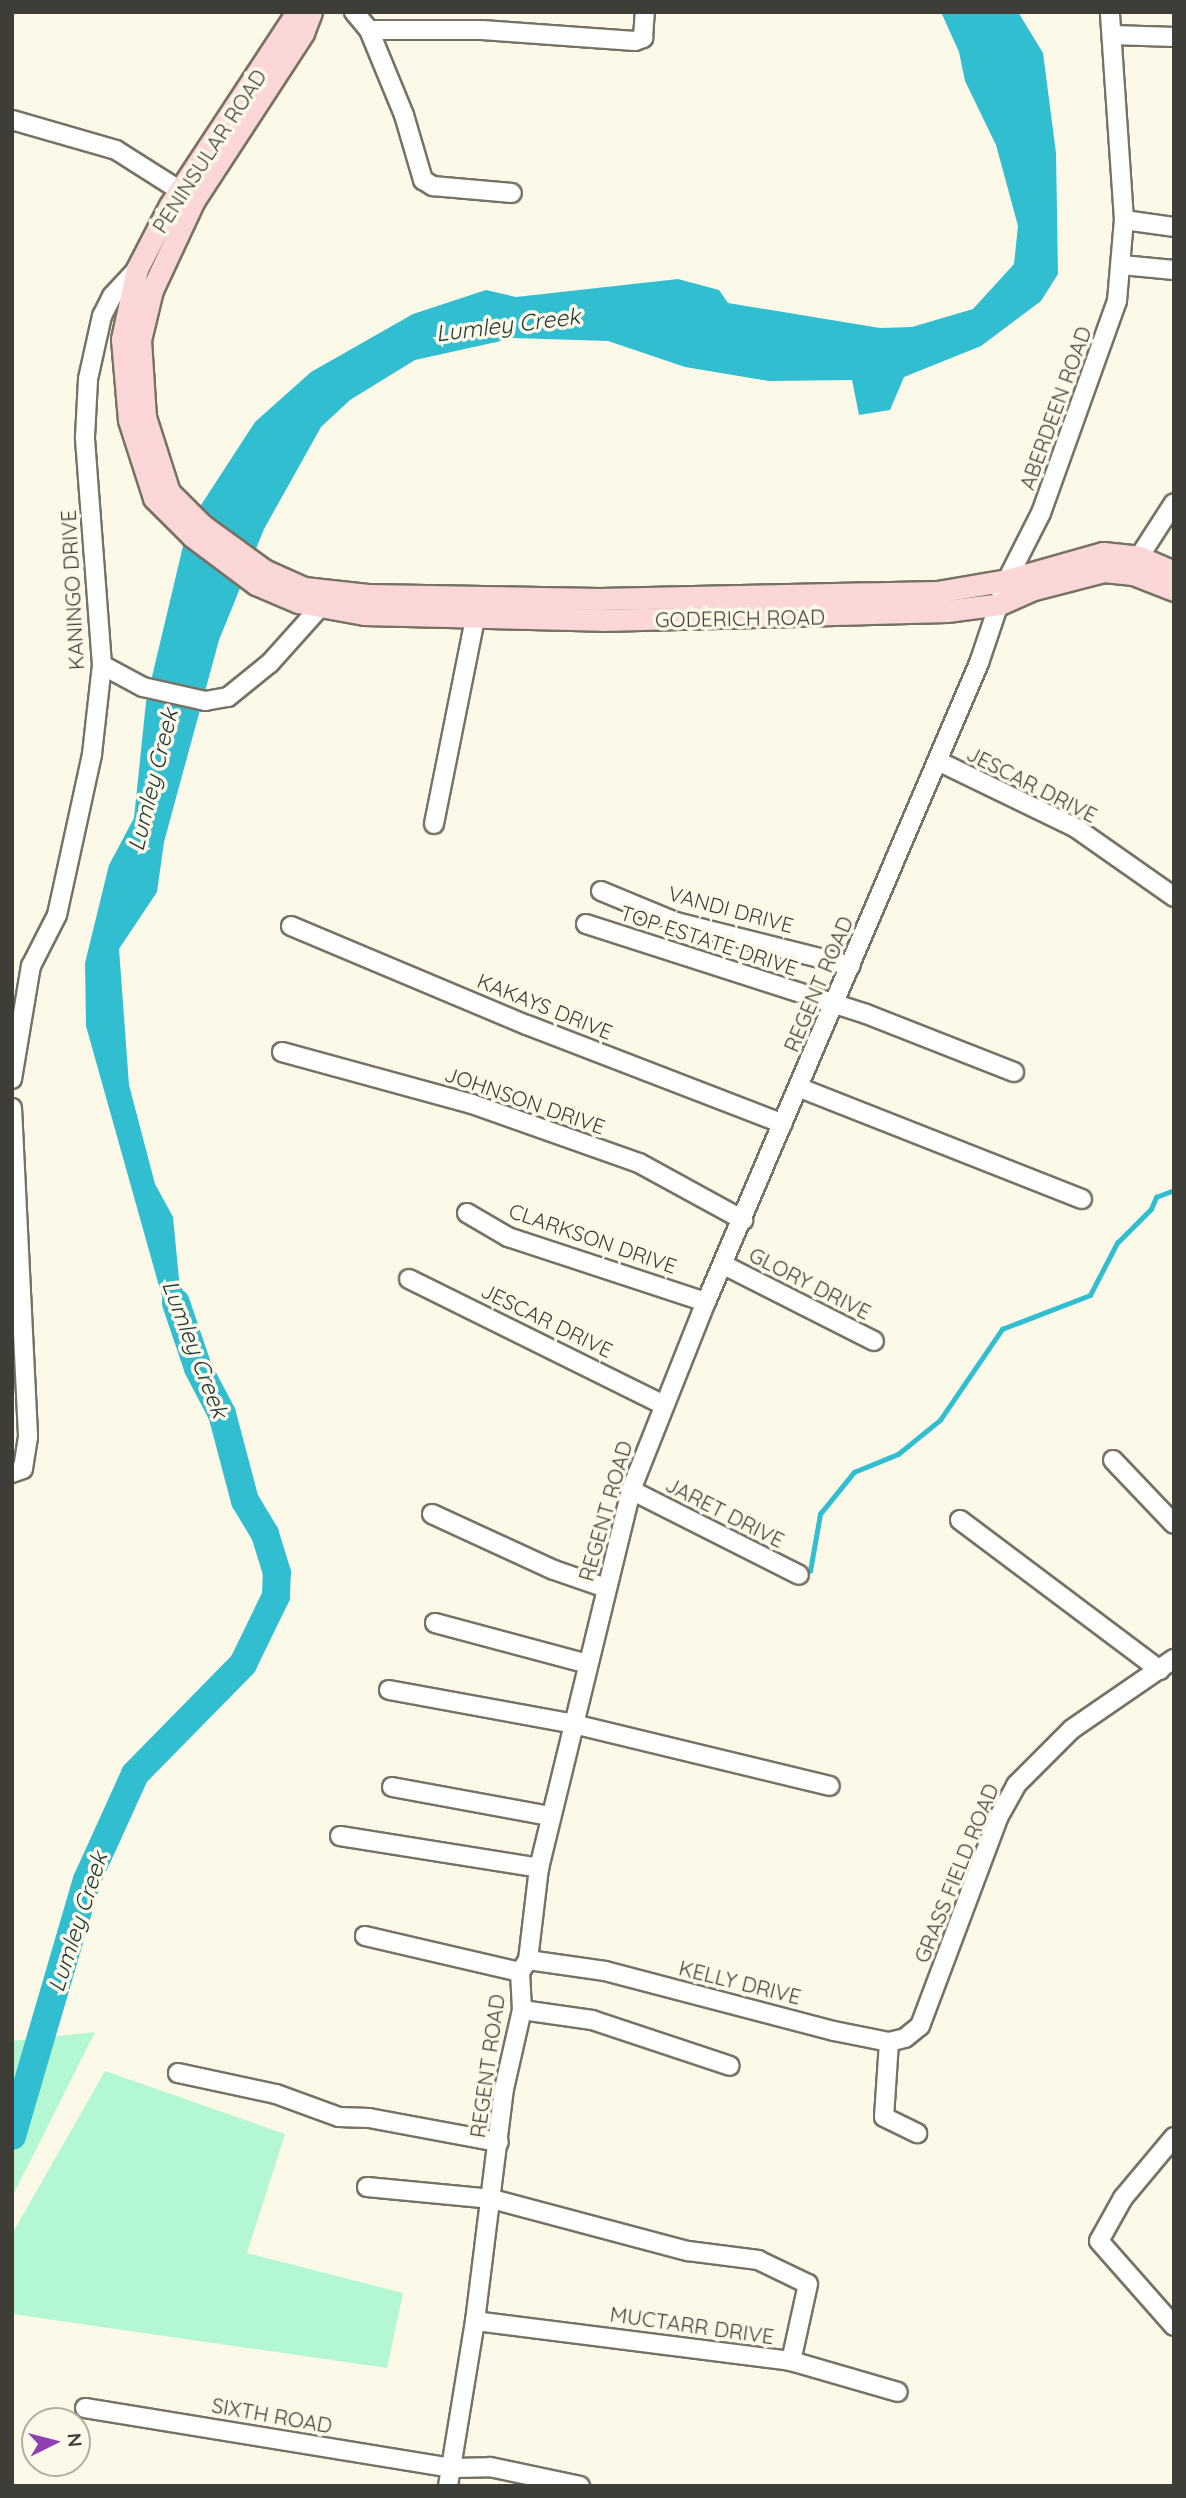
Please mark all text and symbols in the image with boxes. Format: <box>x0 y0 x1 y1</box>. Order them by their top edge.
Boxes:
street label: PENINSULAR ROAD <box>147 64 271 238</box>
water label: Lumley Creek <box>434 302 582 348</box>
street label: ABERDEEN ROAD <box>1014 323 1096 493</box>
street label: KANINGO DRIVE <box>55 509 89 671</box>
street label: GODERICH ROAD <box>655 604 825 632</box>
water label: Lumley Creek <box>122 706 184 854</box>
street label: JESCAR DRIVE <box>963 740 1101 828</box>
street label: VANDI DRIVE <box>666 880 796 938</box>
street label: TOP ESTATE DRIVE <box>617 899 801 981</box>
street label: REGENT ROAD <box>778 912 858 1056</box>
street label: KAKAYS DRIVE <box>474 967 616 1045</box>
street label: JOHNSON DRIVE <box>442 1061 608 1139</box>
street label: CLARKSON DRIVE <box>506 1197 680 1279</box>
street label: GLORY DRIVE <box>745 1242 875 1324</box>
water label: Lumley Creek <box>156 1276 234 1422</box>
street label: JESCAR DRIVE <box>477 1277 617 1363</box>
street label: REGENT ROAD <box>573 1438 637 1584</box>
street label: JARET DRIVE <box>661 1471 789 1553</box>
street label: GRASS FIELD ROAD <box>909 1780 1003 1966</box>
water label: Lumley Creek <box>42 1849 114 1995</box>
street label: KELLY DRIVE <box>676 1955 804 2009</box>
street label: REGENT ROAD <box>464 1993 510 2139</box>
street label: MUCTARR DRIVE <box>608 2301 776 2349</box>
street label: SIXTH ROAD <box>210 2392 334 2438</box>
north arrow <box>21 2407 91 2477</box>
text: N <box>62 2432 88 2448</box>

